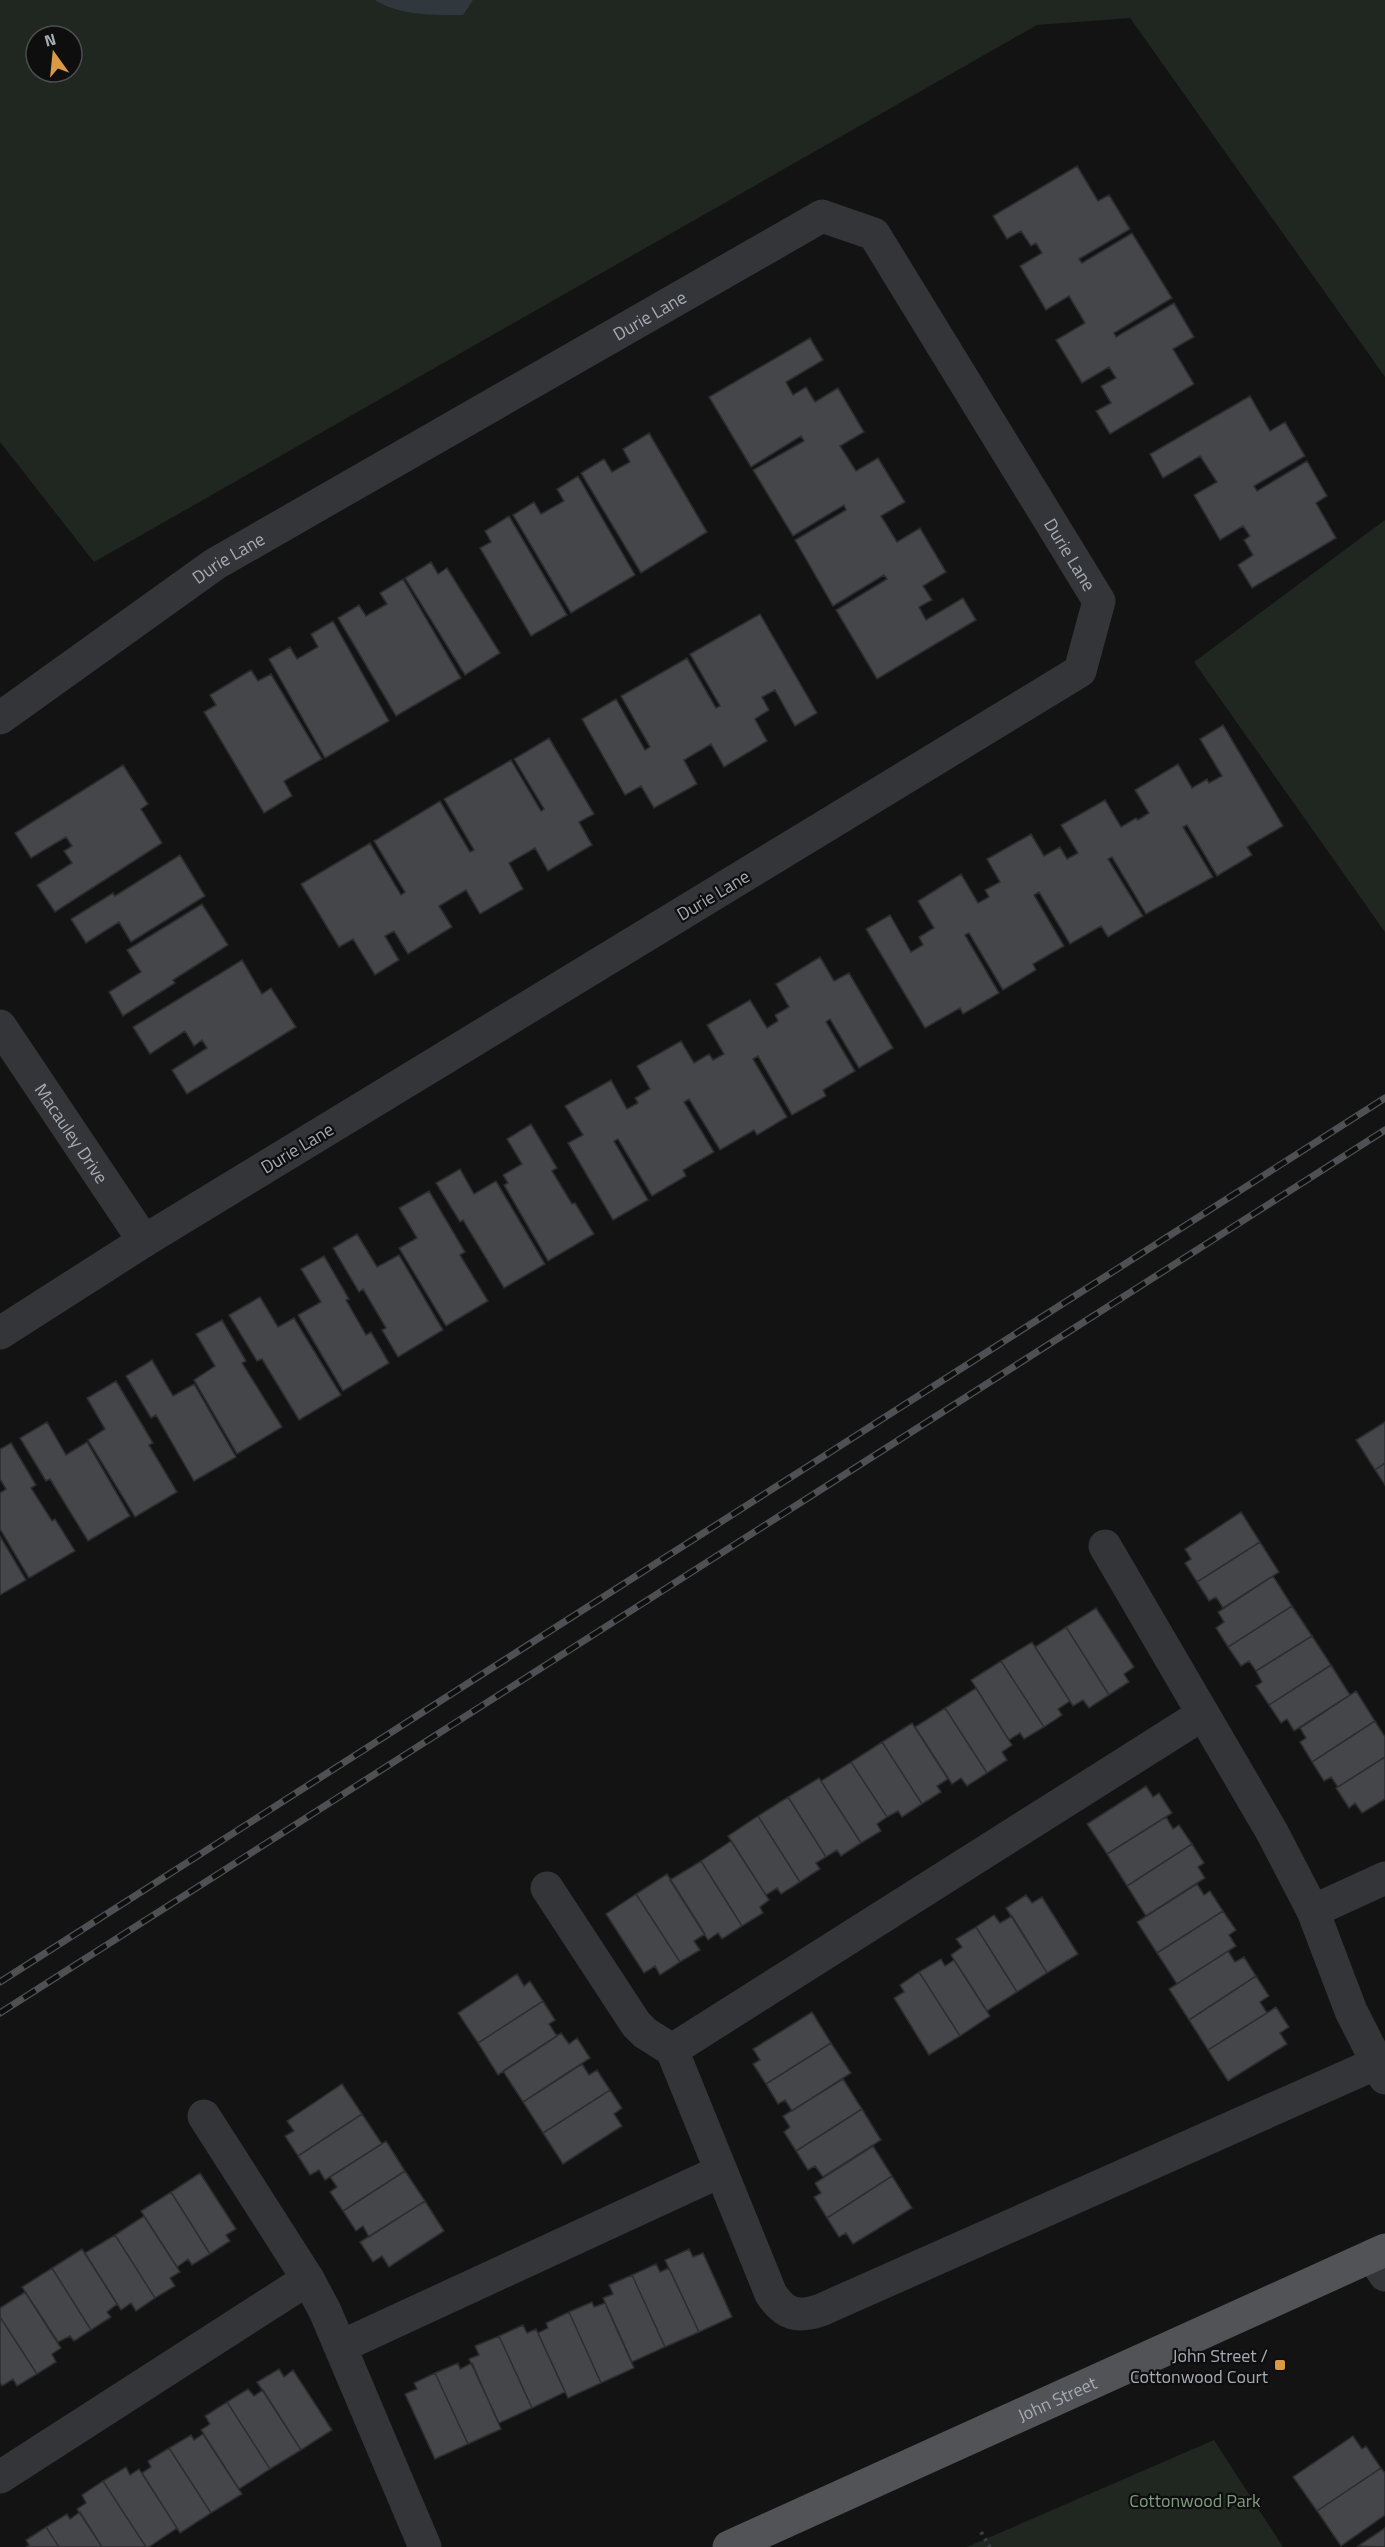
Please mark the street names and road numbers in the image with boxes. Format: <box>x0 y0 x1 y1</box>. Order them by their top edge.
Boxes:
street label: Durie Lane <box>607 283 691 347</box>
street label: Durie Lane <box>1038 513 1103 596</box>
street label: Durie Lane <box>186 525 269 590</box>
street label: Durie Lane <box>671 863 755 927</box>
street label: Macauley Drive <box>28 1078 115 1189</box>
street label: Durie Lane <box>255 1116 339 1180</box>
street label: John Street <box>1013 2369 1102 2428</box>

